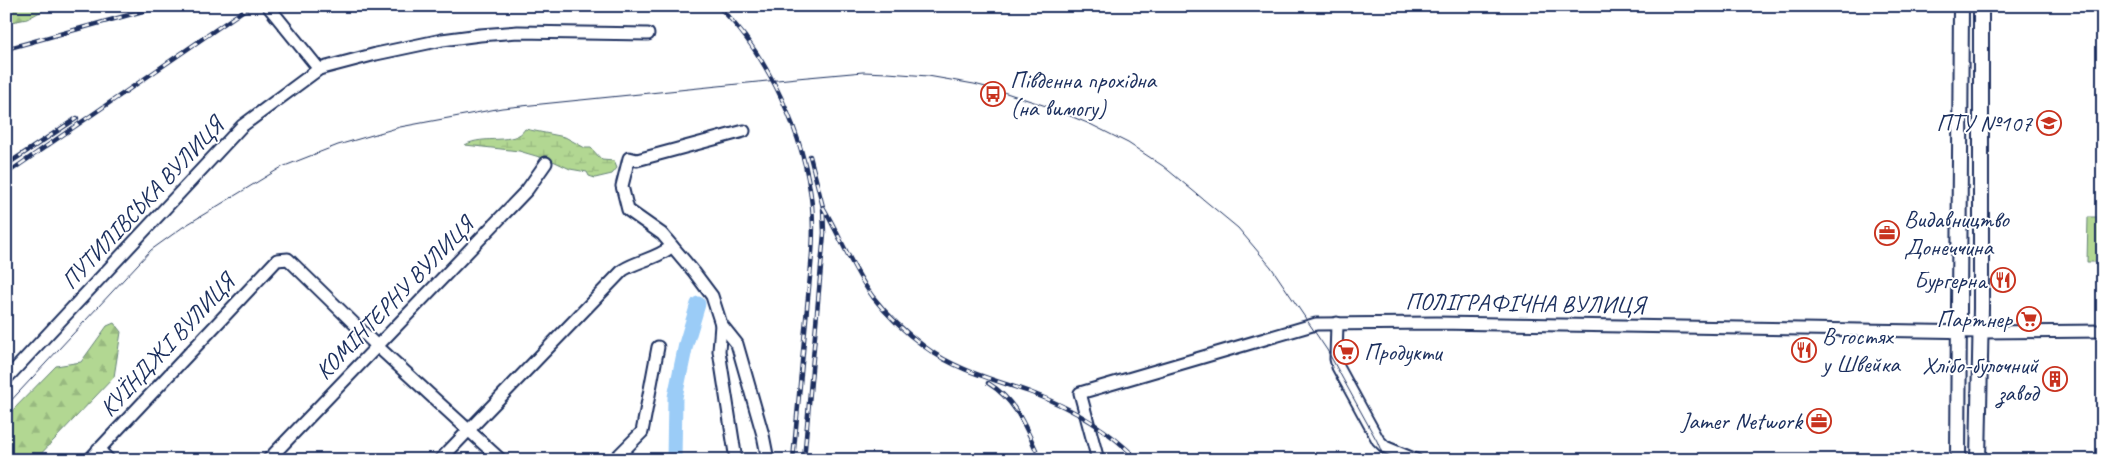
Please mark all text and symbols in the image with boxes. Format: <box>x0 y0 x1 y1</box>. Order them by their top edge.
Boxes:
place label: Південна прохідна (на вимогу) <box>1010 65 1157 123</box>
bus stop icon: Південна прохідна (на вимогу) <box>980 81 1006 107</box>
street label: ПУТИЛІВСЬКА ВУЛИЦЯ <box>55 108 232 295</box>
place label: ПТУ №107 <box>1936 108 2033 138</box>
school or university icon: ПТУ №107 <box>2036 110 2062 136</box>
place label: Видавництво Донеччина <box>1904 204 2010 262</box>
street label: КОМІНТЕРНУ ВУЛИЦЯ <box>309 208 482 386</box>
office icon: Видавництво Донеччина <box>1874 220 1900 246</box>
street label: КУЇНДЖІ ВУЛИЦЯ <box>93 265 243 423</box>
place label: Бургерна <box>1914 265 1988 295</box>
restaurant icon: Бургерна <box>1990 267 2016 293</box>
street label: ПОЛІГРАФІЧНА ВУЛИЦЯ <box>1405 286 1649 320</box>
place label: Партнер <box>1936 304 2013 334</box>
supermarket icon: Партнер <box>2016 306 2042 332</box>
place label: В гостях у Швейка <box>1820 321 1901 379</box>
place label: Продукти <box>1364 337 1444 367</box>
restaurant icon: В гостях у Швейка <box>1791 337 1817 363</box>
supermarket icon: Продукти <box>1333 339 1359 365</box>
place label: Хлібо-булочний завод <box>1922 350 2041 409</box>
building icon: Хлібо-булочний завод <box>2042 366 2068 392</box>
place label: Jamer Network <box>1680 406 1804 436</box>
office icon: Jamer Network <box>1806 408 1832 434</box>

